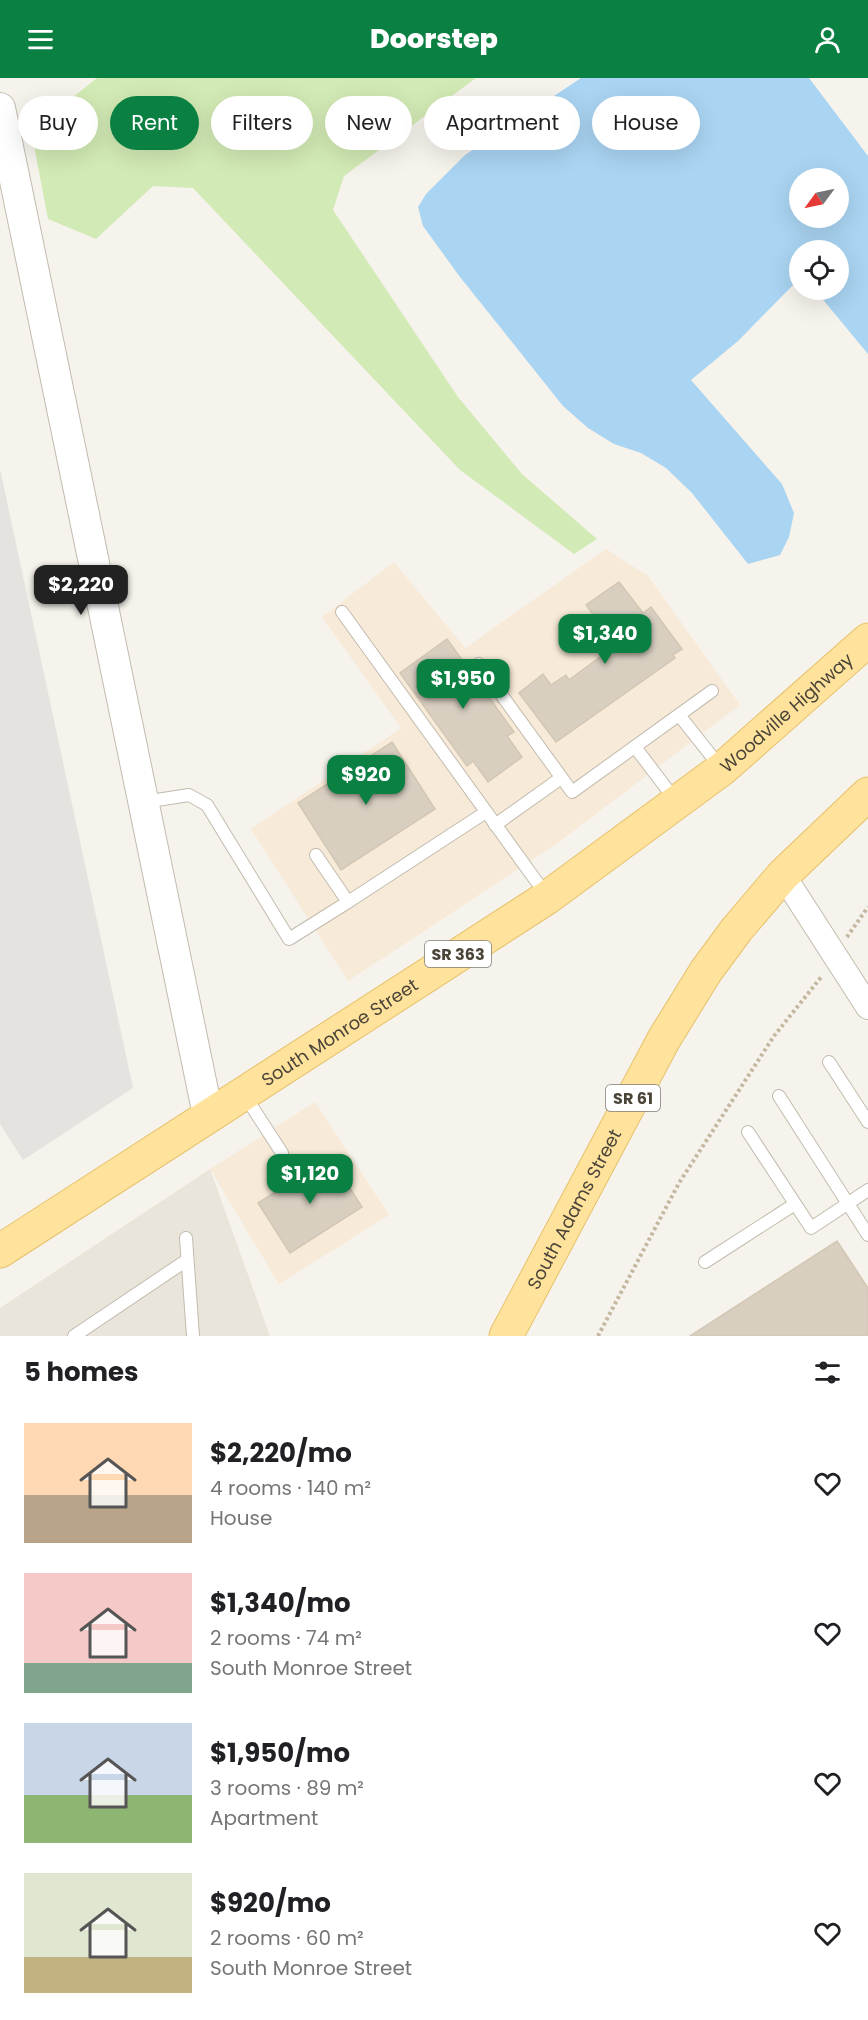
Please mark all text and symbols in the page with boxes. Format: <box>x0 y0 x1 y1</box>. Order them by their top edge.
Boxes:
text: Doorstep <box>370 20 498 57</box>
icon: menu <box>24 23 57 56</box>
icon: person <box>811 23 844 56</box>
chip: Buy <box>18 96 98 150</box>
chip: Rent <box>110 96 199 150</box>
chip: Filters <box>211 96 313 150</box>
chip: New <box>325 96 412 150</box>
chip: Apartment <box>424 96 580 150</box>
chip: House <box>592 96 700 150</box>
north arrow <box>789 168 849 228</box>
map controls <box>789 168 849 300</box>
button: locate <box>789 240 849 300</box>
pin: $2,220 <box>32 565 130 616</box>
text: $2,220 <box>48 570 114 598</box>
pin: $1,340 <box>556 614 654 665</box>
text: $1,340 <box>572 619 638 647</box>
street label: Woodville Highway <box>714 647 858 778</box>
pin: $1,950 <box>414 659 512 710</box>
text: $1,950 <box>431 664 495 692</box>
pin: $920 <box>330 755 402 806</box>
text: $920 <box>341 760 391 788</box>
road number: SR 363 <box>425 941 491 967</box>
street label: South Monroe Street <box>256 972 423 1092</box>
road number: SR 61 <box>606 1085 660 1111</box>
street label: South Adams Street <box>521 1124 627 1294</box>
pin: $1,120 <box>261 1154 359 1205</box>
text: $1,120 <box>281 1159 339 1187</box>
text: 5 homes <box>24 1354 139 1390</box>
icon: filters <box>811 1356 844 1389</box>
text: $2,220/mo <box>210 1435 352 1471</box>
icon: home <box>72 1447 144 1519</box>
icon: heart <box>811 1467 844 1500</box>
text: 4 rooms · 140 m² <box>210 1474 371 1502</box>
text: House <box>210 1504 272 1532</box>
text: $1,340/mo <box>210 1585 351 1621</box>
icon: home <box>72 1597 144 1669</box>
icon: heart <box>811 1617 844 1650</box>
text: 2 rooms · 74 m² <box>210 1624 362 1652</box>
text: South Monroe Street <box>210 1654 412 1682</box>
text: $1,950/mo <box>210 1735 350 1771</box>
icon: home <box>72 1747 144 1819</box>
icon: heart <box>811 1767 844 1800</box>
text: 3 rooms · 89 m² <box>210 1774 364 1802</box>
text: Apartment <box>210 1804 318 1832</box>
text: $920/mo <box>210 1885 331 1921</box>
icon: home <box>72 1897 144 1969</box>
icon: heart <box>811 1917 844 1950</box>
text: 2 rooms · 60 m² <box>210 1924 364 1952</box>
text: South Monroe Street <box>210 1954 412 1982</box>

